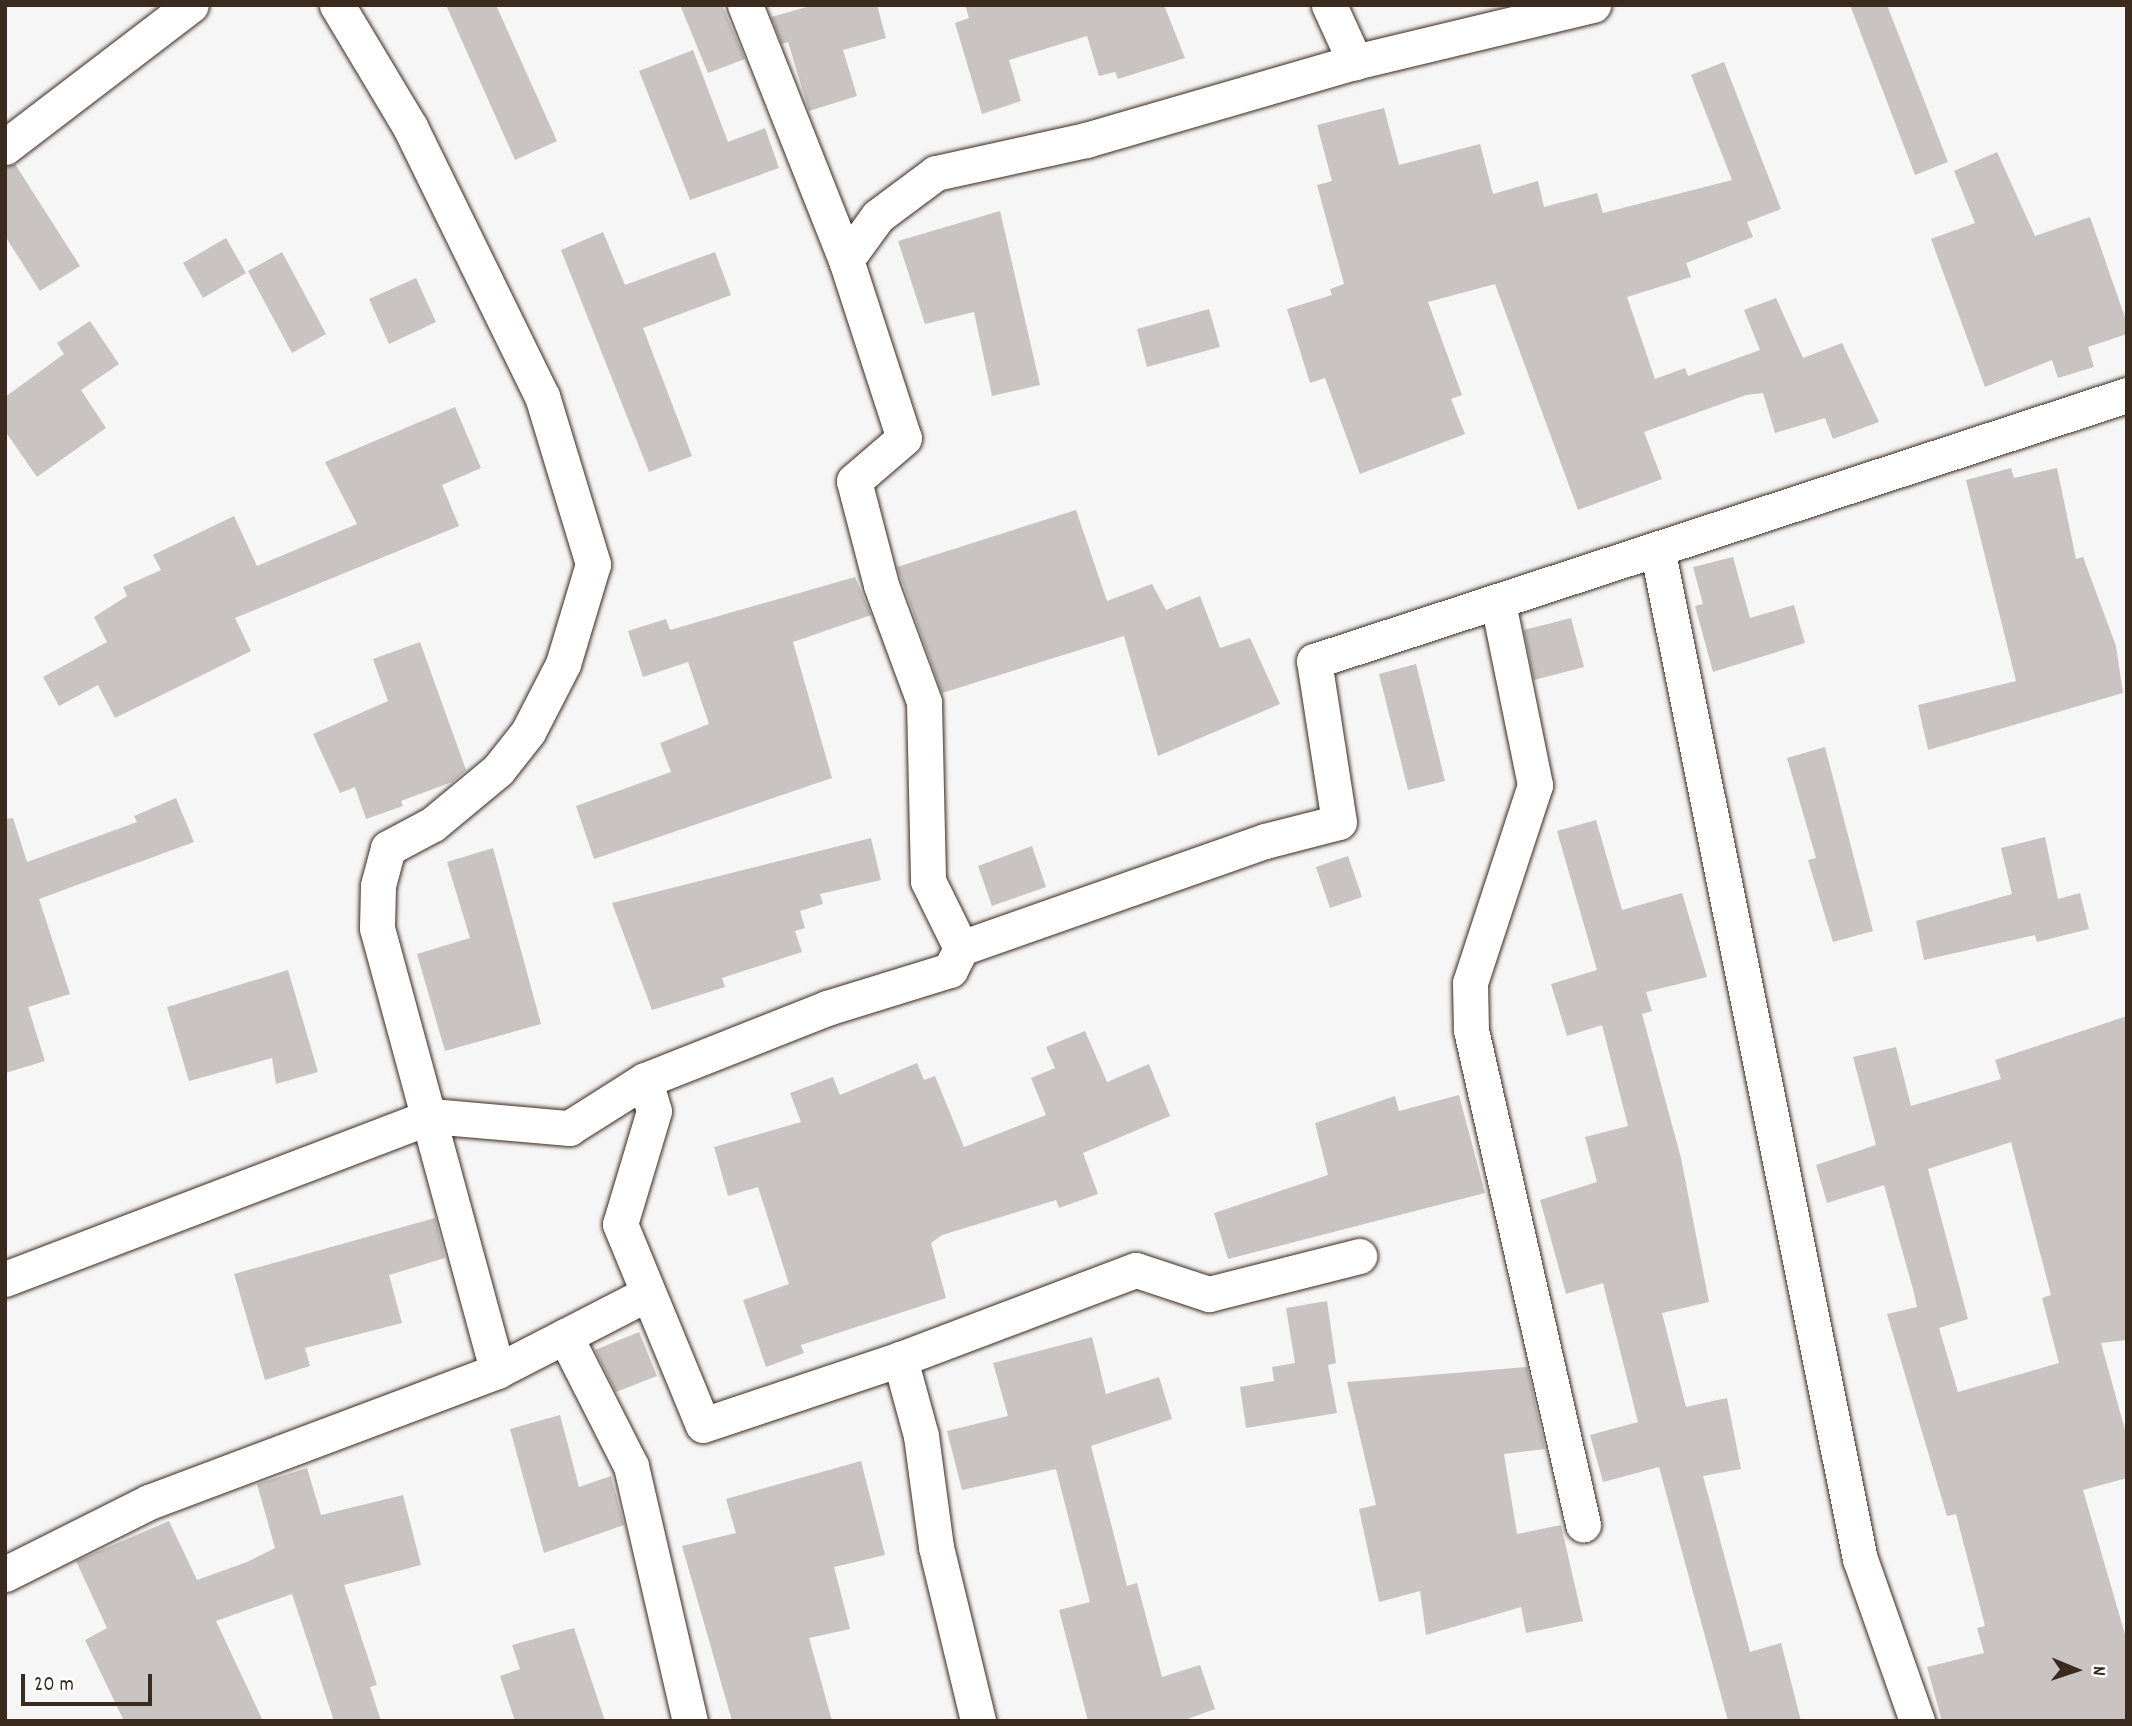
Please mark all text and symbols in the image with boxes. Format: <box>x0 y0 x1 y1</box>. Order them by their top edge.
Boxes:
north arrow <box>2041 1635 2111 1705</box>
scale bar <box>24 1660 156 1704</box>
text: N <box>2084 1666 2111 1676</box>
text: 20 m <box>34 1671 74 1701</box>

